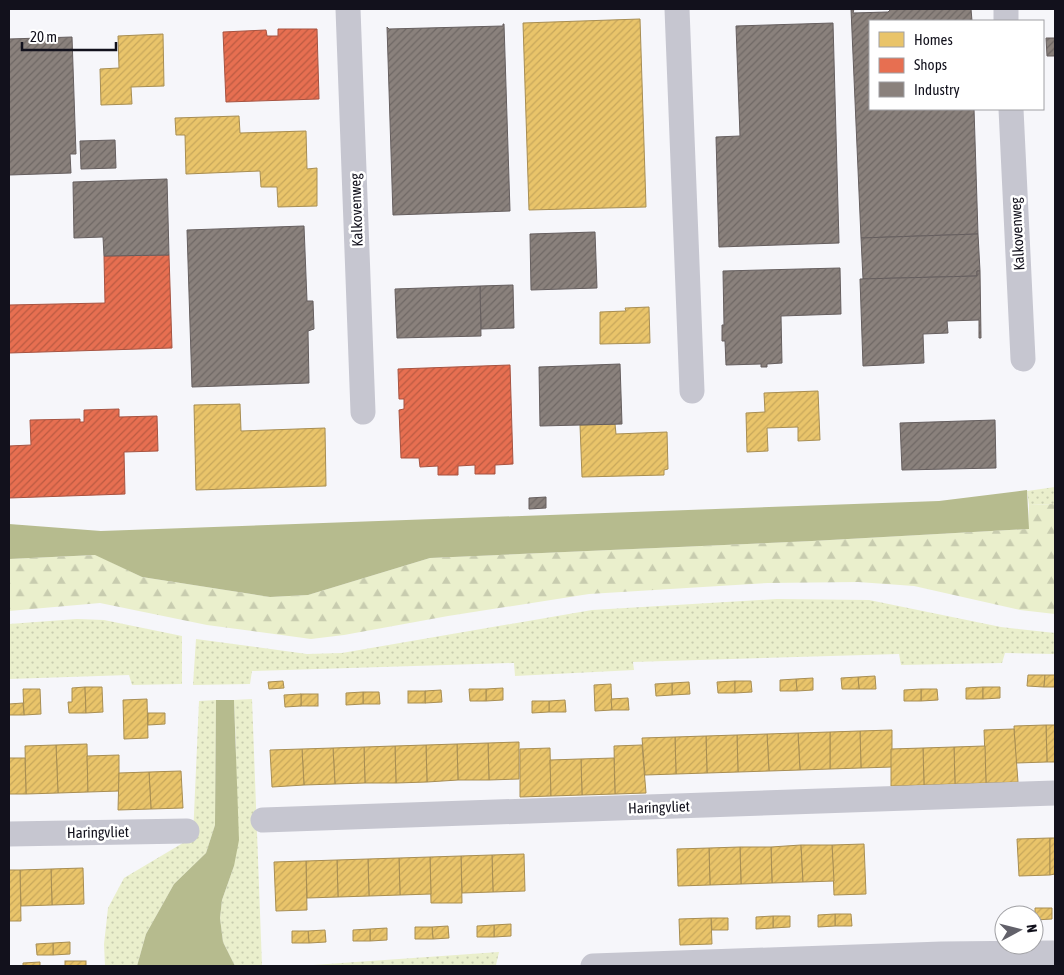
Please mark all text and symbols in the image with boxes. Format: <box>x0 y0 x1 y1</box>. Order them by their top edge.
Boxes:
scale bar <box>22 20 116 52</box>
legend <box>869 20 1044 110</box>
text: 20 m <box>30 28 57 45</box>
text: Homes <box>914 31 953 48</box>
text: Shops <box>914 56 947 73</box>
text: Industry <box>914 81 960 98</box>
street label: Kalkovenweg <box>346 172 366 247</box>
street label: Kalkovenweg <box>1007 196 1027 271</box>
street label: Haringvliet <box>628 797 690 817</box>
street label: Haringvliet <box>67 823 129 841</box>
north arrow <box>994 905 1044 955</box>
text: N <box>1023 923 1040 933</box>

